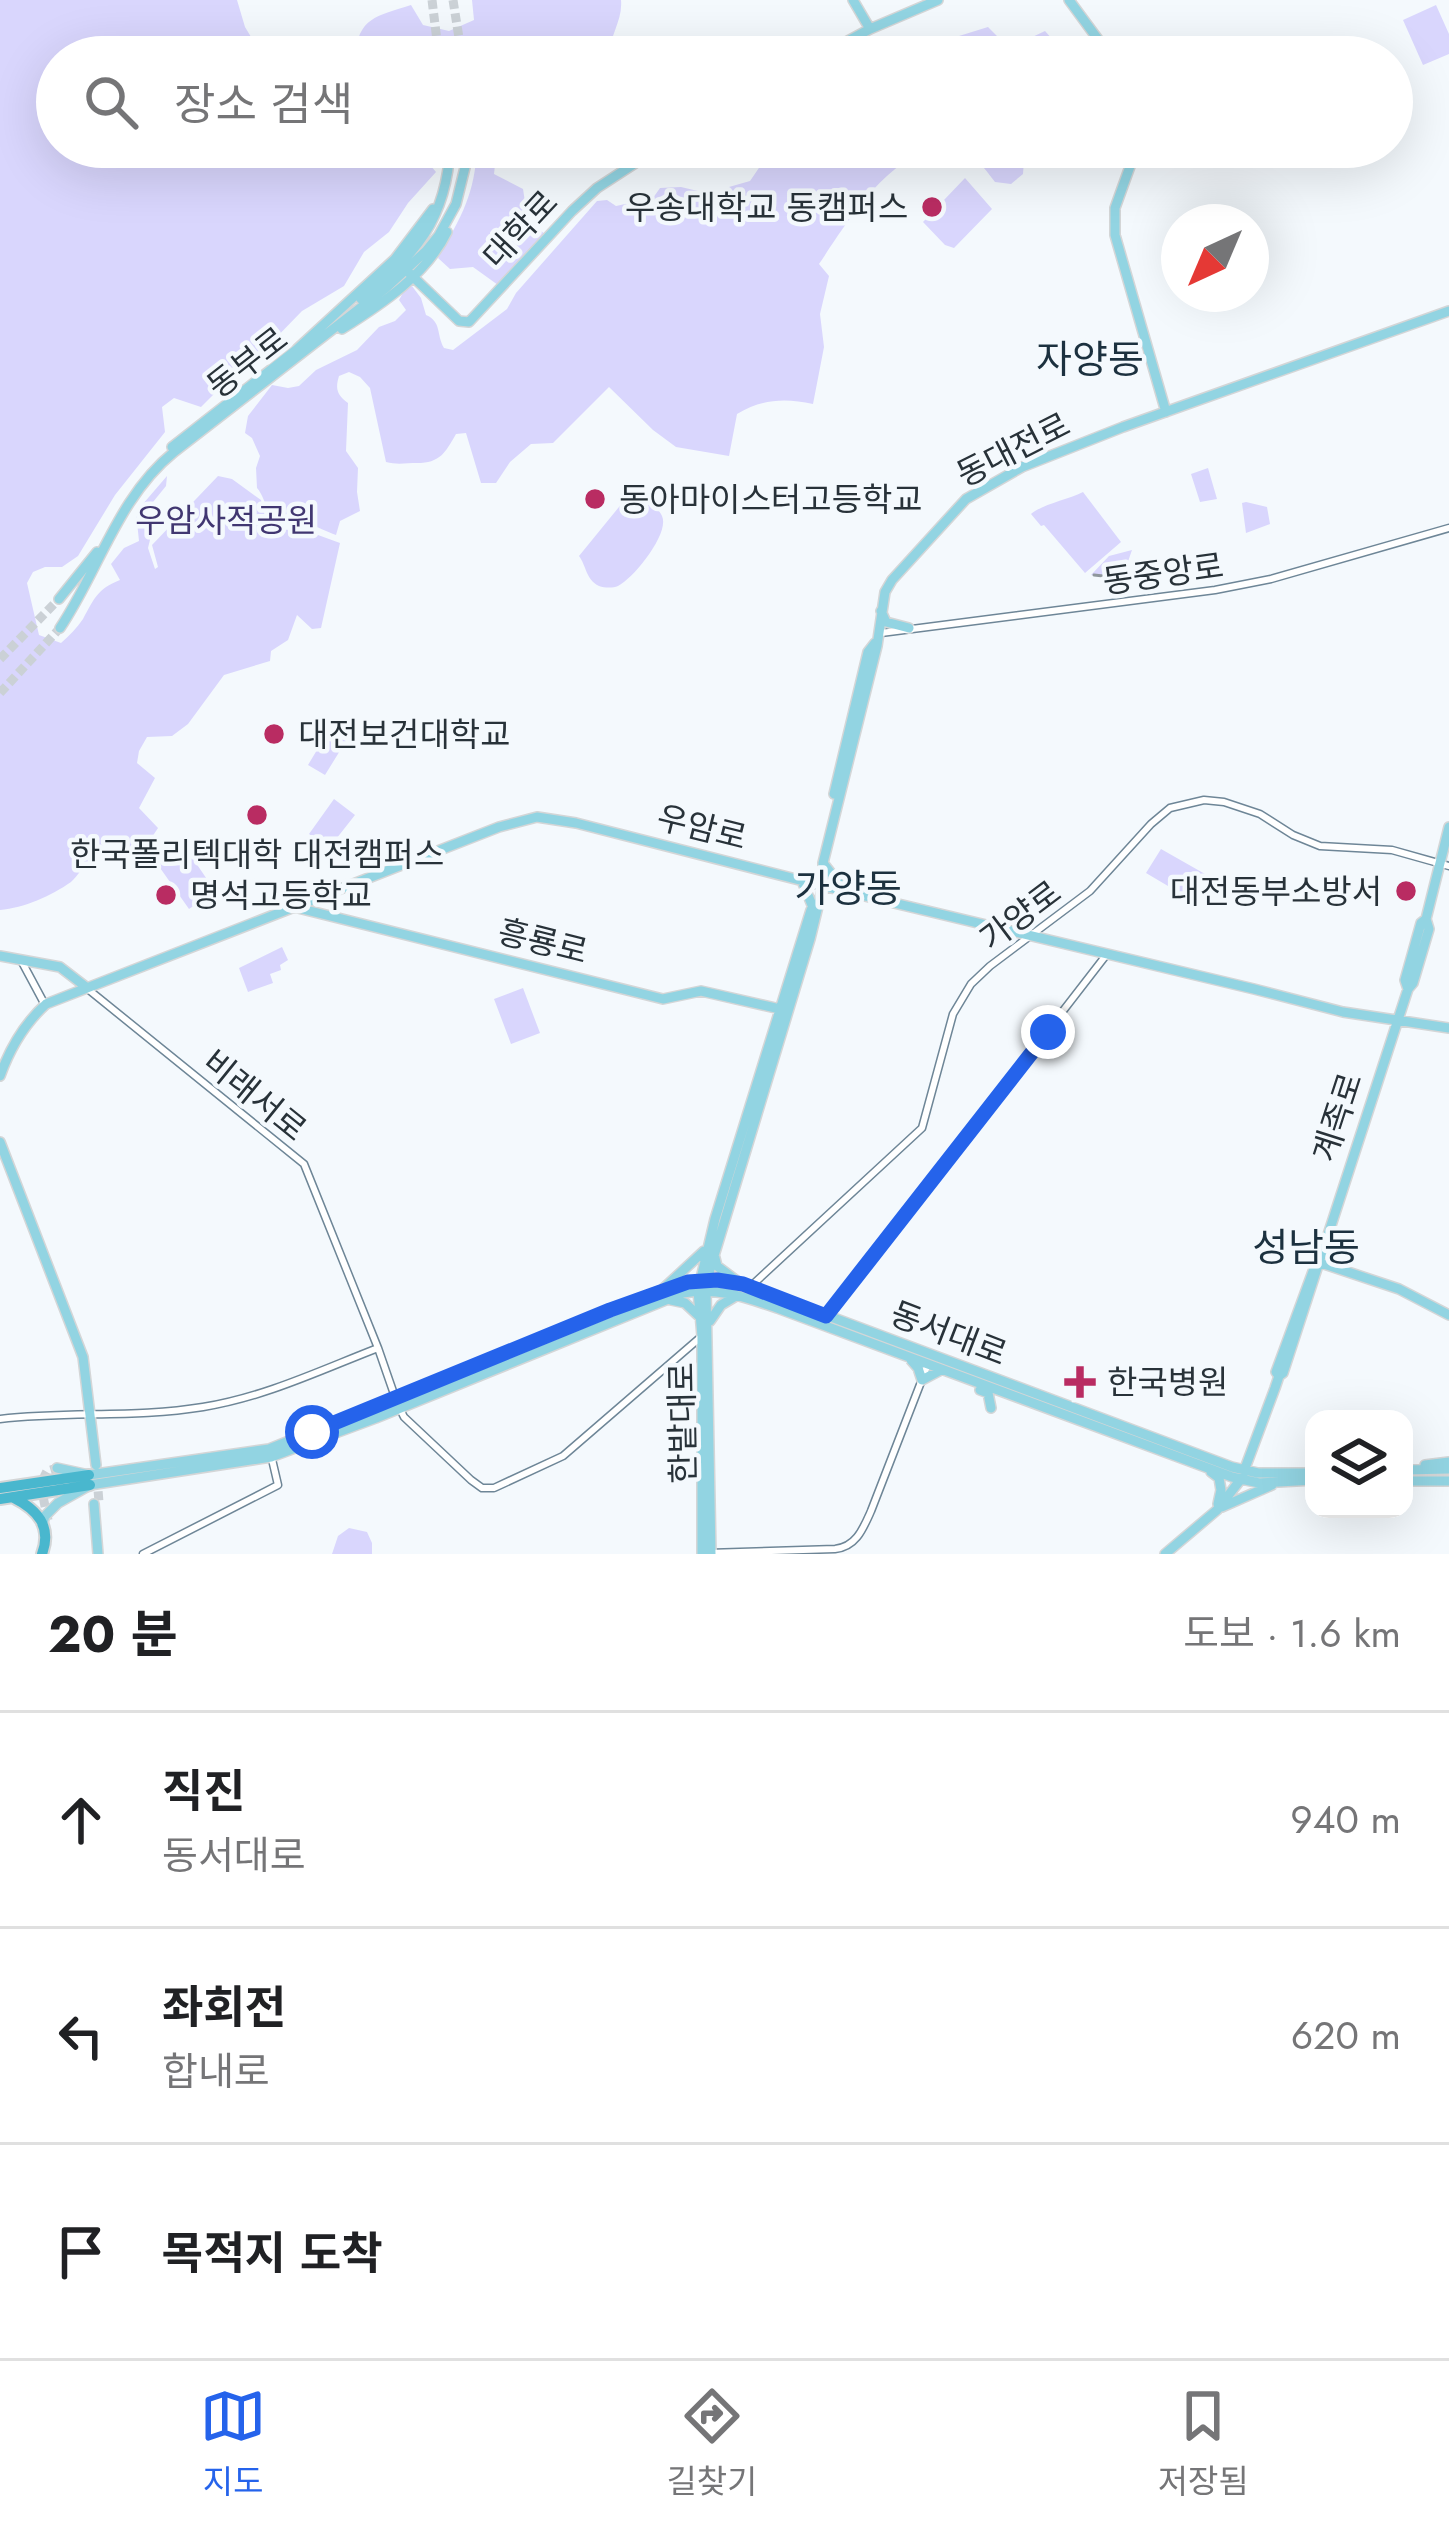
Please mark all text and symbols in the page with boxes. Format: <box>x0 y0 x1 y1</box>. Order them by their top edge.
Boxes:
search box <box>36 36 1413 168</box>
icon: search <box>78 69 144 135</box>
text: 장소 검색 <box>174 72 353 137</box>
street label: 대학로 <box>472 180 569 279</box>
place label: 우송대학교 동캠퍼스 <box>625 184 908 231</box>
marker: 우송대학교 동캠퍼스 <box>919 194 945 220</box>
north arrow <box>1161 204 1269 312</box>
street label: 동부로 <box>197 316 298 409</box>
district label: 자양동 <box>1036 331 1144 388</box>
street label: 동대전로 <box>948 401 1078 498</box>
place label: 동아마이스터고등학교 <box>619 476 923 523</box>
marker: 동아마이스터고등학교 <box>582 486 608 512</box>
park label: 우암사적공원 <box>135 497 317 544</box>
street label: 동중앙로 <box>1100 542 1226 605</box>
place label: 대전보건대학교 <box>298 711 511 758</box>
marker: 대전보건대학교 <box>261 721 287 747</box>
street label: 우암로 <box>652 794 752 861</box>
marker: 한국폴리텍대학 대전캠퍼스 <box>244 802 270 828</box>
place label: 한국폴리텍대학 대전캠퍼스 <box>70 831 444 878</box>
district label: 가양동 <box>794 860 902 917</box>
place label: 대전동부소방서 <box>1169 868 1382 915</box>
street label: 가양로 <box>970 869 1071 962</box>
place label: 명석고등학교 <box>190 872 372 919</box>
marker: 대전동부소방서 <box>1393 878 1419 904</box>
marker: 명석고등학교 <box>153 882 179 908</box>
street label: 흥룡로 <box>493 908 593 975</box>
route end <box>1021 1005 1075 1059</box>
street label: 비래서로 <box>193 1039 317 1152</box>
street label: 계족로 <box>1301 1067 1374 1168</box>
district label: 성남동 <box>1252 1219 1360 1276</box>
street label: 동서대로 <box>884 1290 1014 1377</box>
place label: 한국병원 <box>1107 1359 1228 1406</box>
street label: 한밭대로 <box>658 1362 707 1484</box>
marker: 한국병원 <box>1064 1366 1096 1398</box>
route start <box>285 1405 339 1459</box>
map controls <box>1305 1410 1413 1518</box>
button: layers <box>1305 1410 1413 1518</box>
text: 20 분 <box>48 1597 177 1671</box>
text: 도보 · 1.6 km <box>1183 1605 1401 1662</box>
text: 직진 <box>162 1759 245 1824</box>
icon: ahead <box>48 1787 114 1853</box>
text: 940 m <box>1290 1791 1401 1848</box>
text: 동서대로 <box>162 1827 306 1884</box>
text: 좌회전 <box>162 1975 286 2040</box>
icon: left <box>48 2003 114 2069</box>
text: 620 m <box>1291 2007 1401 2064</box>
text: 합내로 <box>162 2043 270 2100</box>
icon: arrive <box>48 2219 114 2285</box>
text: 목적지 도착 <box>162 2221 383 2286</box>
tab: 지도 <box>200 2383 266 2505</box>
tab: 길찾기 <box>666 2383 757 2505</box>
tab: 저장됨 <box>1158 2383 1249 2505</box>

